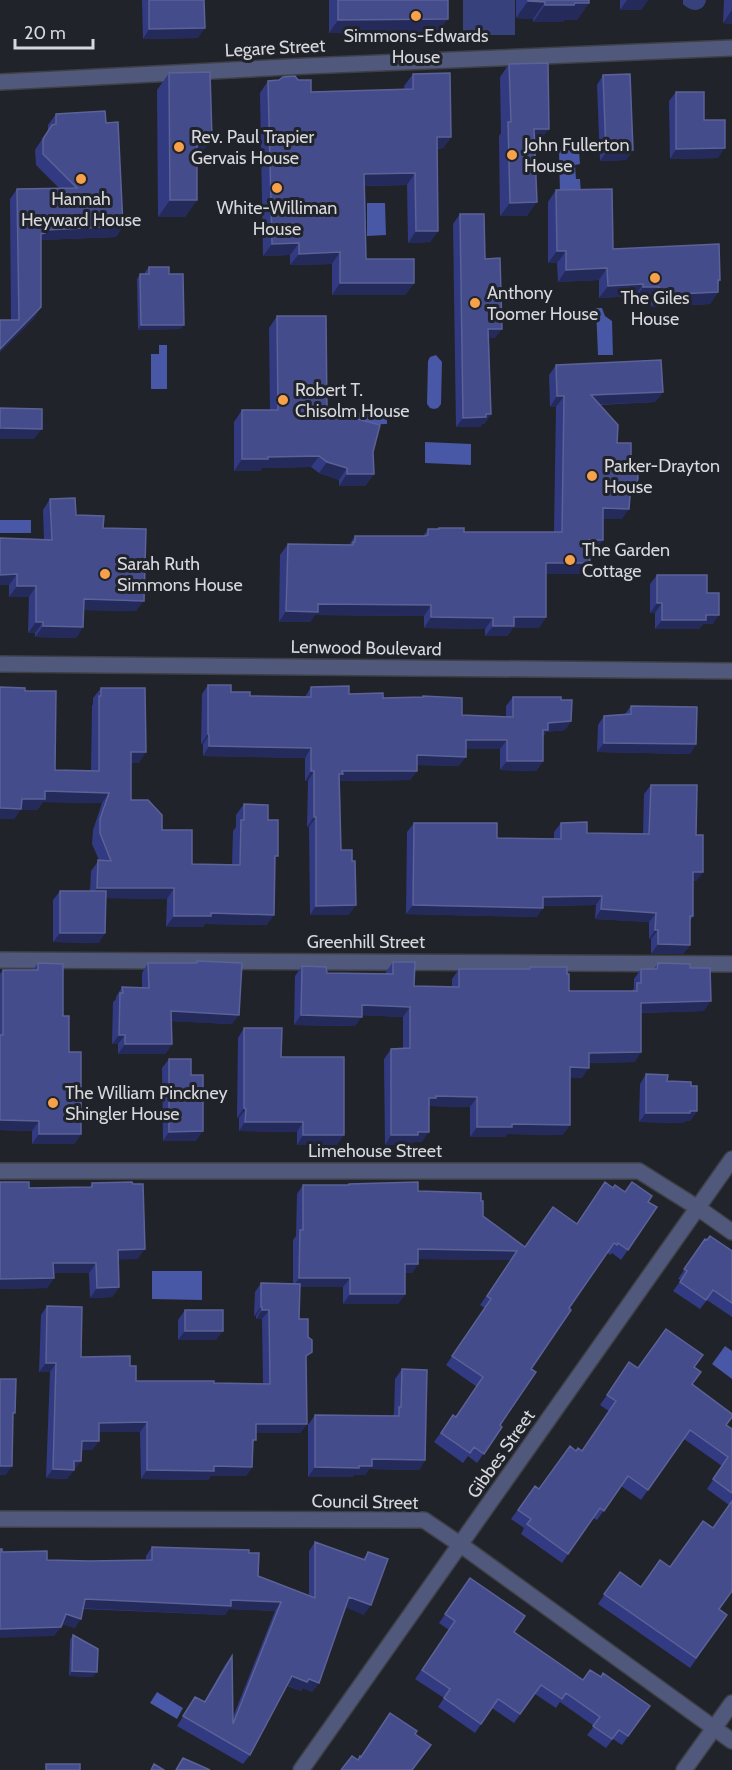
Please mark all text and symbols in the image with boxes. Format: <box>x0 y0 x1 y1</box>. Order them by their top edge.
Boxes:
marker: Simmons-Edwards House <box>409 9 423 23</box>
scale bar <box>15 12 93 50</box>
text: 20 m <box>24 22 66 44</box>
place label: Simmons-Edwards House <box>343 25 489 68</box>
street label: Legare Street <box>224 34 326 62</box>
place label: Rev. Paul Trapier Gervais House <box>191 126 314 169</box>
place label: John Fullerton House <box>523 134 630 177</box>
marker: Rev. Paul Trapier Gervais House <box>172 140 186 154</box>
marker: John Fullerton House <box>505 148 519 162</box>
marker: Hannah Heyward House <box>74 172 88 186</box>
marker: White-Williman House <box>270 181 284 195</box>
place label: Hannah Heyward House <box>21 188 141 231</box>
place label: White-Williman House <box>217 197 337 240</box>
marker: The Giles House <box>648 271 662 285</box>
place label: Anthony Toomer House <box>487 282 598 325</box>
place label: The Giles House <box>620 287 690 330</box>
marker: Anthony Toomer House <box>468 296 482 310</box>
place label: Robert T. Chisolm House <box>295 379 410 422</box>
marker: Robert T. Chisolm House <box>276 393 290 407</box>
place label: Parker-Drayton House <box>604 455 720 498</box>
marker: Parker-Drayton House <box>585 469 599 483</box>
place label: The Garden Cottage <box>582 539 670 582</box>
place label: Sarah Ruth Simmons House <box>117 553 243 596</box>
marker: The Garden Cottage <box>563 553 577 567</box>
marker: Sarah Ruth Simmons House <box>98 567 112 581</box>
street label: Lenwood Boulevard <box>290 636 442 660</box>
street label: Greenhill Street <box>307 931 425 953</box>
place label: The William Pinckney Shingler House <box>65 1082 228 1125</box>
marker: The William Pinckney Shingler House <box>46 1096 60 1110</box>
street label: Limehouse Street <box>308 1140 442 1162</box>
street label: Gibbes Street <box>463 1406 539 1502</box>
street label: Council Street <box>311 1490 419 1514</box>

